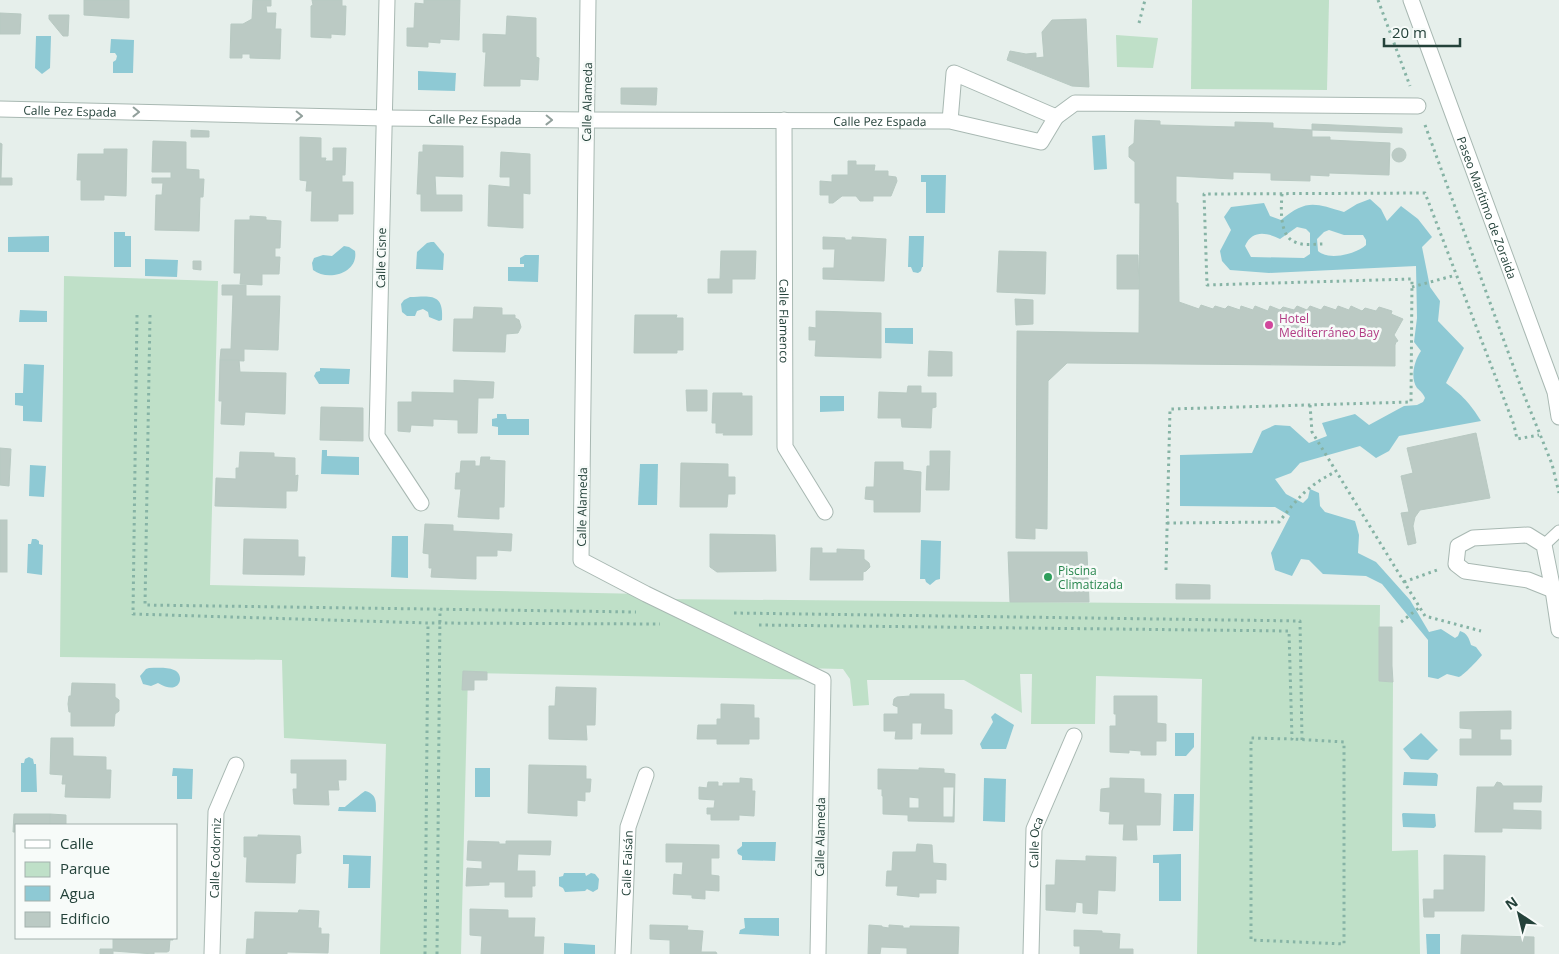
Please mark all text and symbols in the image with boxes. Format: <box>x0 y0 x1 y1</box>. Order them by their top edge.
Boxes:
scale bar <box>1384 15 1460 47</box>
text: 20 m <box>1392 22 1427 42</box>
street label: Calle Alameda <box>578 62 596 142</box>
street label: Calle Pez Espada <box>23 101 117 120</box>
one-way arrow <box>132 107 140 117</box>
street label: Calle Pez Espada <box>428 110 522 128</box>
one-way arrow <box>295 111 303 121</box>
street label: Calle Pez Espada <box>833 112 927 129</box>
one-way arrow <box>545 115 553 125</box>
street label: Paseo Marítimo de Zoraida <box>1453 134 1521 281</box>
street label: Calle Cisne <box>372 227 390 288</box>
street label: Calle Flamenco <box>776 279 793 363</box>
place label: Hotel Mediterráneo Bay <box>1279 310 1380 341</box>
marker: Hotel Mediterráneo Bay <box>1263 319 1275 331</box>
street label: Calle Alameda <box>573 467 591 547</box>
place label: Piscina Climatizada <box>1058 562 1123 593</box>
marker: Piscina Climatizada <box>1042 571 1054 583</box>
street label: Calle Alameda <box>811 797 829 877</box>
street label: Calle Oca <box>1025 814 1047 868</box>
street label: Calle Codorniz <box>205 817 224 898</box>
legend <box>15 824 178 939</box>
street label: Calle Faisán <box>617 830 636 896</box>
text: Calle <box>60 833 94 853</box>
text: Parque <box>60 858 110 878</box>
text: Agua <box>60 883 95 903</box>
north arrow <box>1494 889 1544 939</box>
text: N <box>1501 892 1521 914</box>
text: Edificio <box>60 908 110 928</box>

